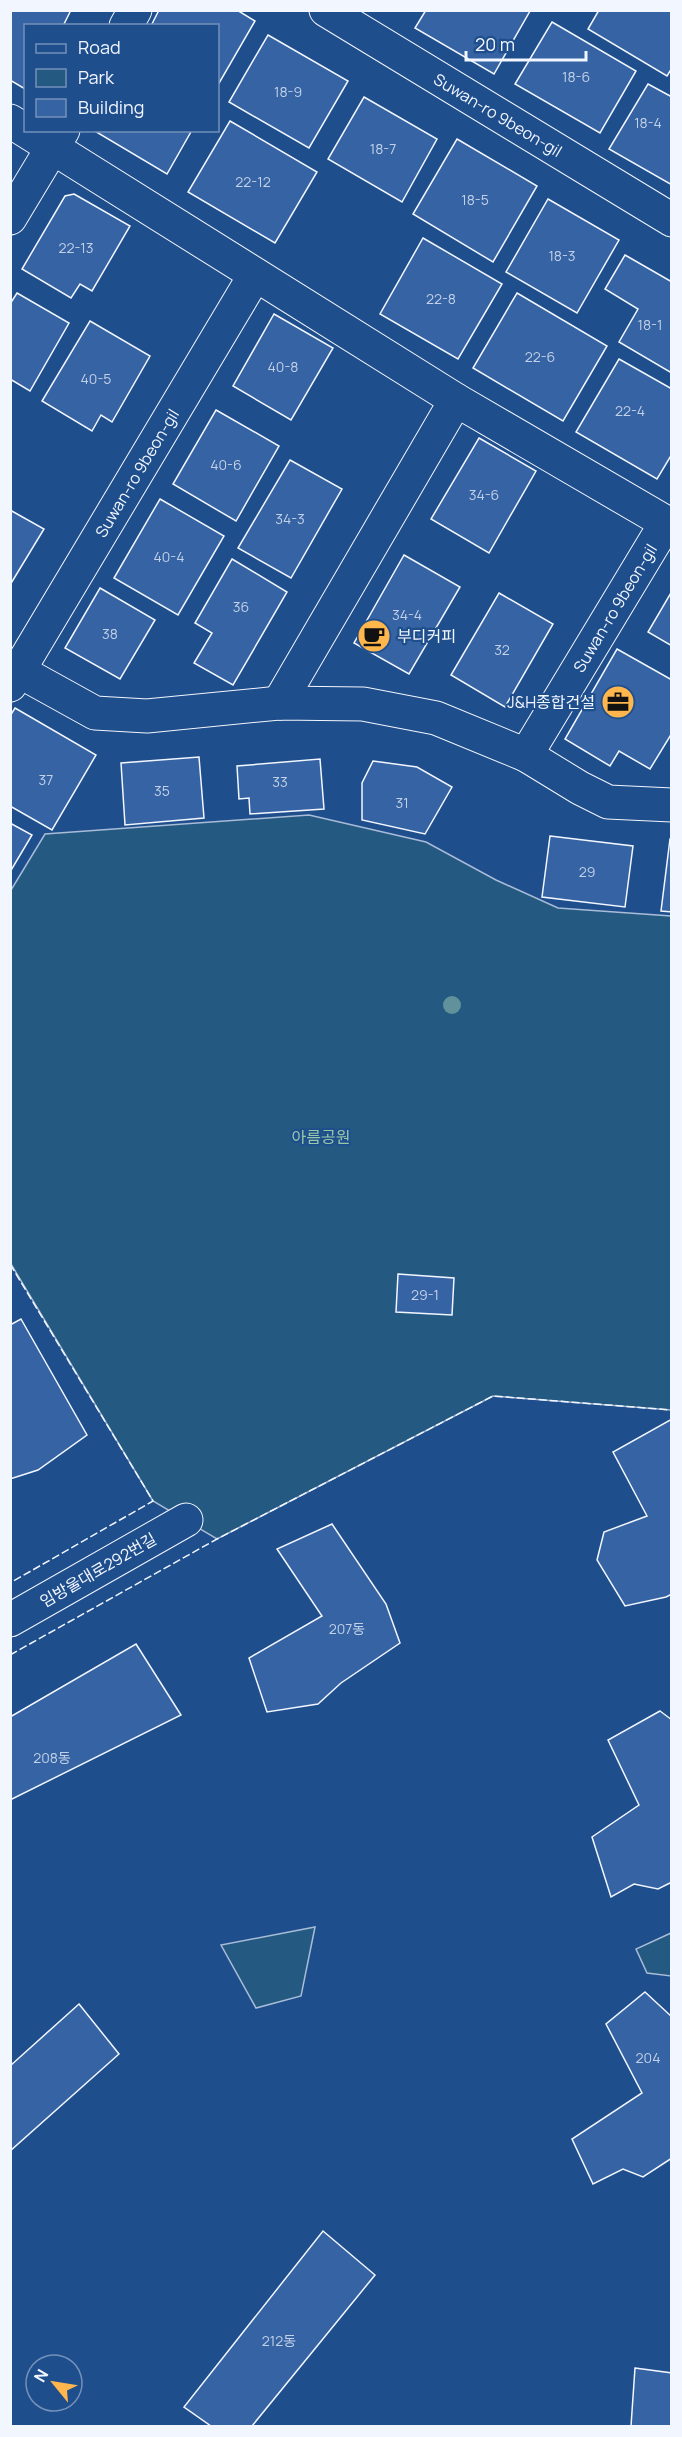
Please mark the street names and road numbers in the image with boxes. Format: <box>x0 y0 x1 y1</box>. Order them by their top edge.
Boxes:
street label: Suwan-ro 9beon-gil <box>430 68 566 162</box>
street label: Suwan-ro 9beon-gil <box>90 405 184 541</box>
street label: Suwan-ro 9beon-gil <box>568 540 662 676</box>
street label: 임방울대로292번길 <box>36 1528 160 1612</box>

